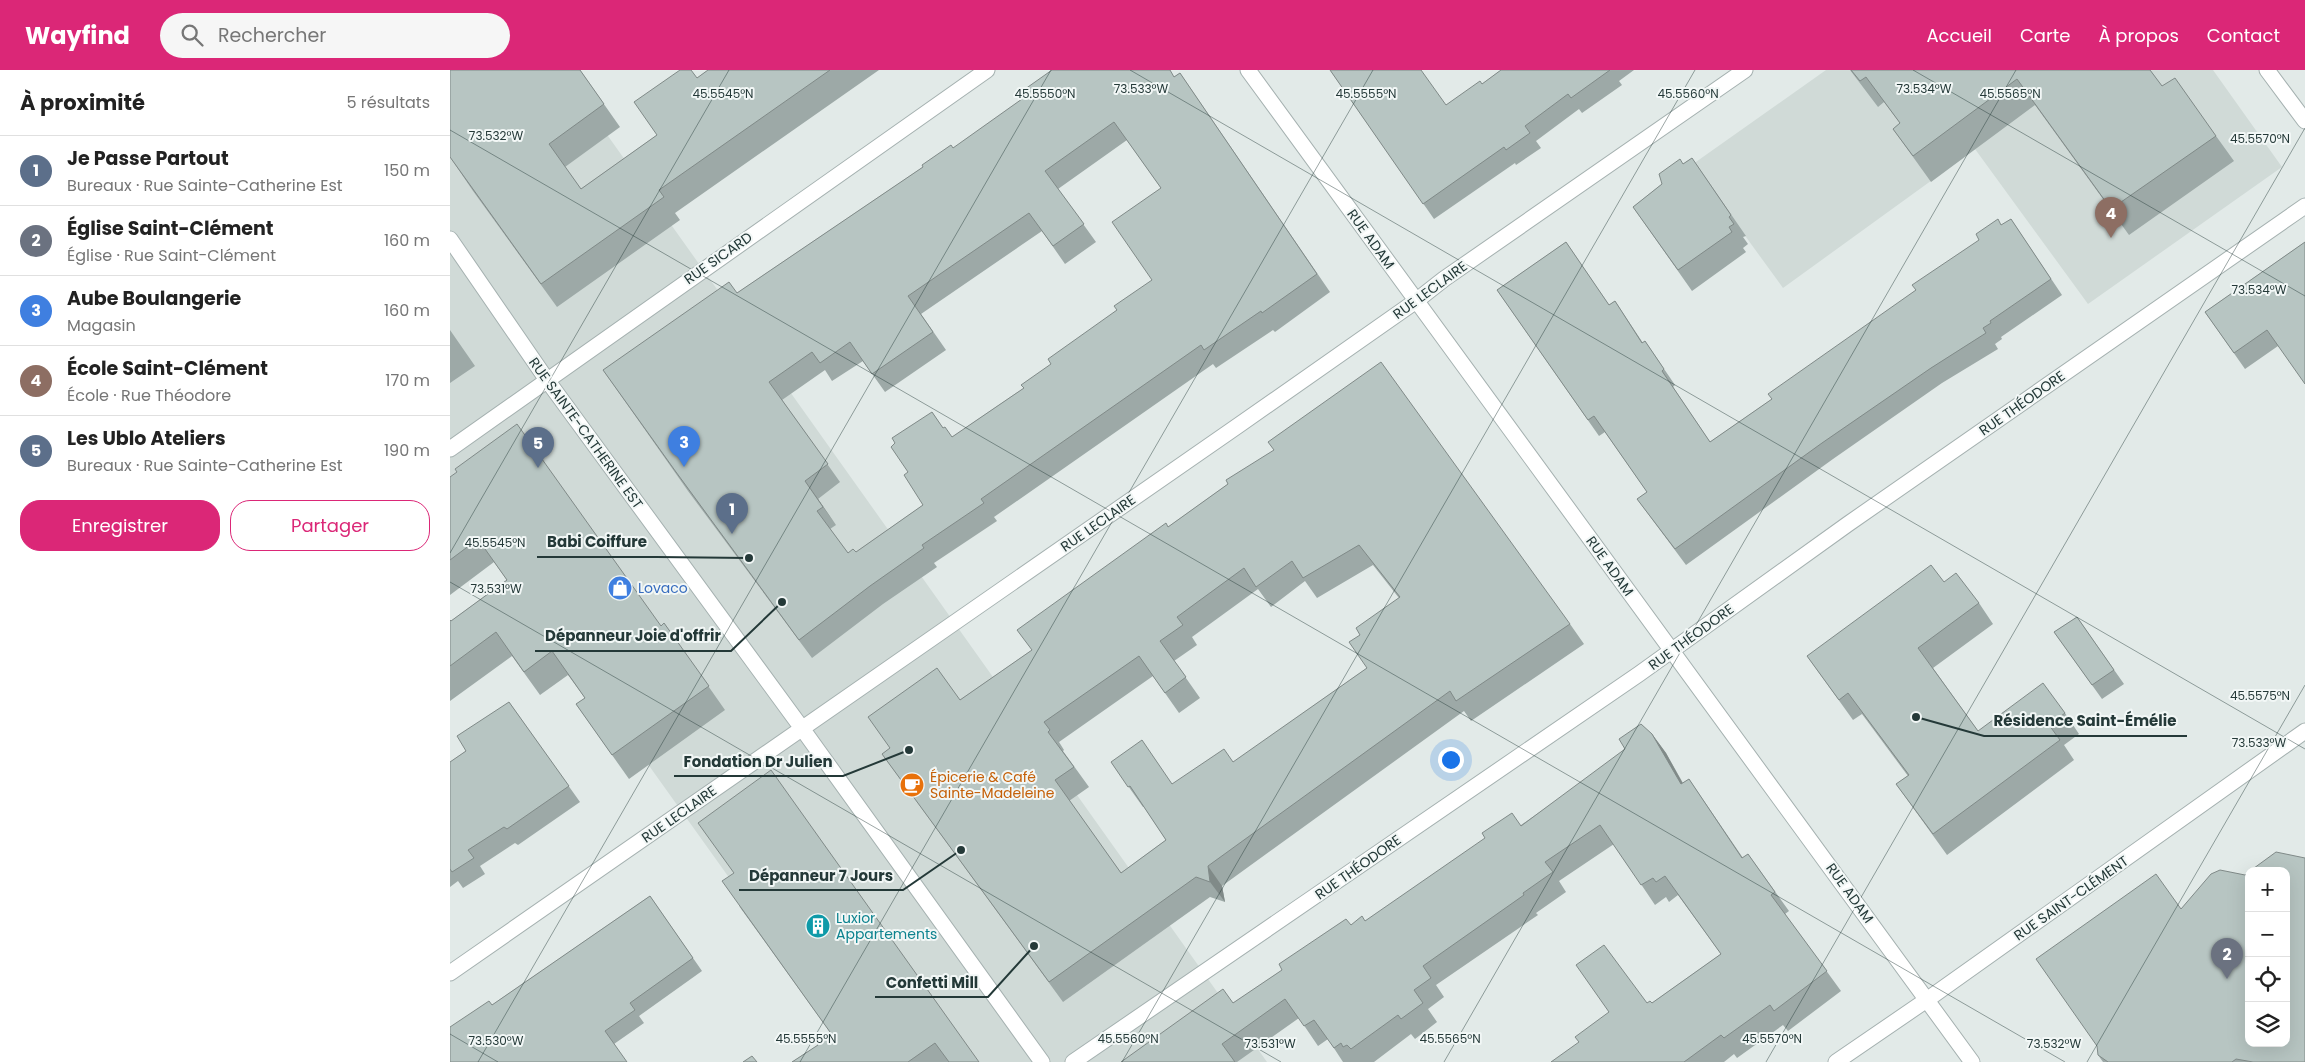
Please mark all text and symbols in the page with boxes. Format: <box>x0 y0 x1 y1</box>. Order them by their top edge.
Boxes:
search box <box>160 13 510 58</box>
text: Wayfind <box>25 19 130 52</box>
icon: search <box>178 21 206 49</box>
text: Rechercher <box>218 22 326 49</box>
text: Accueil <box>1926 23 1992 48</box>
text: Carte <box>2020 23 2070 48</box>
text: À propos <box>2098 23 2179 48</box>
text: Contact <box>2207 23 2280 48</box>
text: 73.533°W <box>1114 80 1169 97</box>
text: 73.534°W <box>1897 80 1952 97</box>
text: 45.5545°N <box>692 85 754 102</box>
text: 45.5550°N <box>1014 85 1076 102</box>
text: 45.5555°N <box>1335 85 1397 102</box>
text: 45.5560°N <box>1657 85 1719 102</box>
text: 45.5565°N <box>1979 85 2041 102</box>
text: À proximité <box>20 88 145 117</box>
text: 5 résultats <box>346 91 430 114</box>
text: 73.532°W <box>469 127 523 144</box>
text: 45.5570°N <box>2230 130 2290 147</box>
text: Je Passe Partout <box>67 145 229 172</box>
text: 1 <box>33 159 39 182</box>
text: 150 m <box>384 159 430 182</box>
text: Bureaux · Rue Sainte-Catherine Est <box>67 174 343 197</box>
pin: 4 <box>2095 197 2127 238</box>
street label: RUE ADAM <box>1342 205 1400 273</box>
text: Église Saint-Clément <box>67 215 274 242</box>
street label: RUE SICARD <box>680 227 756 289</box>
text: 2 <box>31 229 41 252</box>
text: 160 m <box>384 229 430 252</box>
text: Église · Rue Saint-Clément <box>67 244 276 267</box>
street label: RUE LECLAIRE <box>1389 256 1471 324</box>
text: 73.534°W <box>2232 281 2287 298</box>
text: Aube Boulangerie <box>67 285 241 312</box>
text: 3 <box>31 299 41 322</box>
text: 160 m <box>384 299 430 322</box>
text: Magasin <box>67 314 136 337</box>
street label: RUE SAINTE-CATHERINE EST <box>524 353 648 513</box>
text: École Saint-Clément <box>67 355 268 382</box>
street label: RUE THÉODORE <box>1975 366 2069 440</box>
text: 4 <box>31 369 41 392</box>
text: 170 m <box>385 369 430 392</box>
text: École · Rue Théodore <box>67 384 231 407</box>
text: Les Ublo Ateliers <box>67 425 226 452</box>
pin: 3 <box>668 426 700 467</box>
pin: 5 <box>522 427 554 468</box>
text: 5 <box>31 439 41 462</box>
text: 190 m <box>384 439 430 462</box>
text: Bureaux · Rue Sainte-Catherine Est <box>67 454 343 477</box>
street label: RUE LECLAIRE <box>1056 490 1140 556</box>
pin: 1 <box>716 493 748 534</box>
button: Enregistrer <box>20 500 220 551</box>
button: Partager <box>230 500 430 551</box>
callout: Babi Coiffure <box>537 527 657 557</box>
text: Babi Coiffure <box>547 531 647 552</box>
street label: RUE ADAM <box>1581 532 1639 600</box>
text: 45.5545°N <box>464 534 526 551</box>
shop icon: Lovaco <box>607 575 633 601</box>
place label: Lovaco <box>638 578 688 598</box>
text: 73.531°W <box>470 580 522 597</box>
street label: RUE THÉODORE <box>1644 599 1738 675</box>
callout: Dépanneur Joie d'offrir <box>535 621 731 651</box>
text: Dépanneur Joie d'offrir <box>545 625 722 646</box>
text: 45.5575°N <box>2230 687 2290 704</box>
callout: Résidence Saint-Émélie <box>1984 706 2187 736</box>
text: Résidence Saint-Émélie <box>1994 710 2176 731</box>
text: 73.533°W <box>2232 734 2287 751</box>
callout: Fondation Dr Julien <box>674 746 843 776</box>
your location <box>1438 747 1464 773</box>
text: Fondation Dr Julien <box>683 751 833 772</box>
place label: Épicerie & Café Sainte-Madeleine <box>930 767 1055 803</box>
cafe icon: Épicerie & Café Sainte-Madeleine <box>899 772 925 798</box>
street label: RUE LECLAIRE <box>637 781 721 847</box>
street label: RUE THÉODORE <box>1311 830 1405 904</box>
street label: RUE SAINT-CLÉMENT <box>2010 851 2133 945</box>
street label: RUE ADAM <box>1821 859 1879 927</box>
callout: Dépanneur 7 Jours <box>739 860 903 890</box>
text: Dépanneur 7 Jours <box>749 865 893 886</box>
map controls <box>2245 867 2290 1047</box>
button: + <box>2245 867 2290 912</box>
place label: Luxior Appartements <box>836 908 937 944</box>
button: − <box>2245 912 2290 957</box>
building icon: Luxior Appartements <box>805 913 831 939</box>
pin: 2 <box>2211 938 2243 979</box>
button: locate <box>2245 957 2290 1002</box>
callout: Confetti Mill <box>875 967 988 997</box>
text: Confetti Mill <box>886 972 978 993</box>
button: layers <box>2245 1002 2290 1047</box>
text: 45.5555°N <box>775 1030 837 1047</box>
text: 45.5560°N <box>1097 1030 1159 1047</box>
text: 45.5565°N <box>1419 1030 1481 1047</box>
text: 45.5570°N <box>1742 1030 1802 1047</box>
text: 73.530°W <box>469 1032 524 1049</box>
text: 73.531°W <box>1244 1035 1296 1052</box>
text: 73.532°W <box>2027 1035 2081 1052</box>

